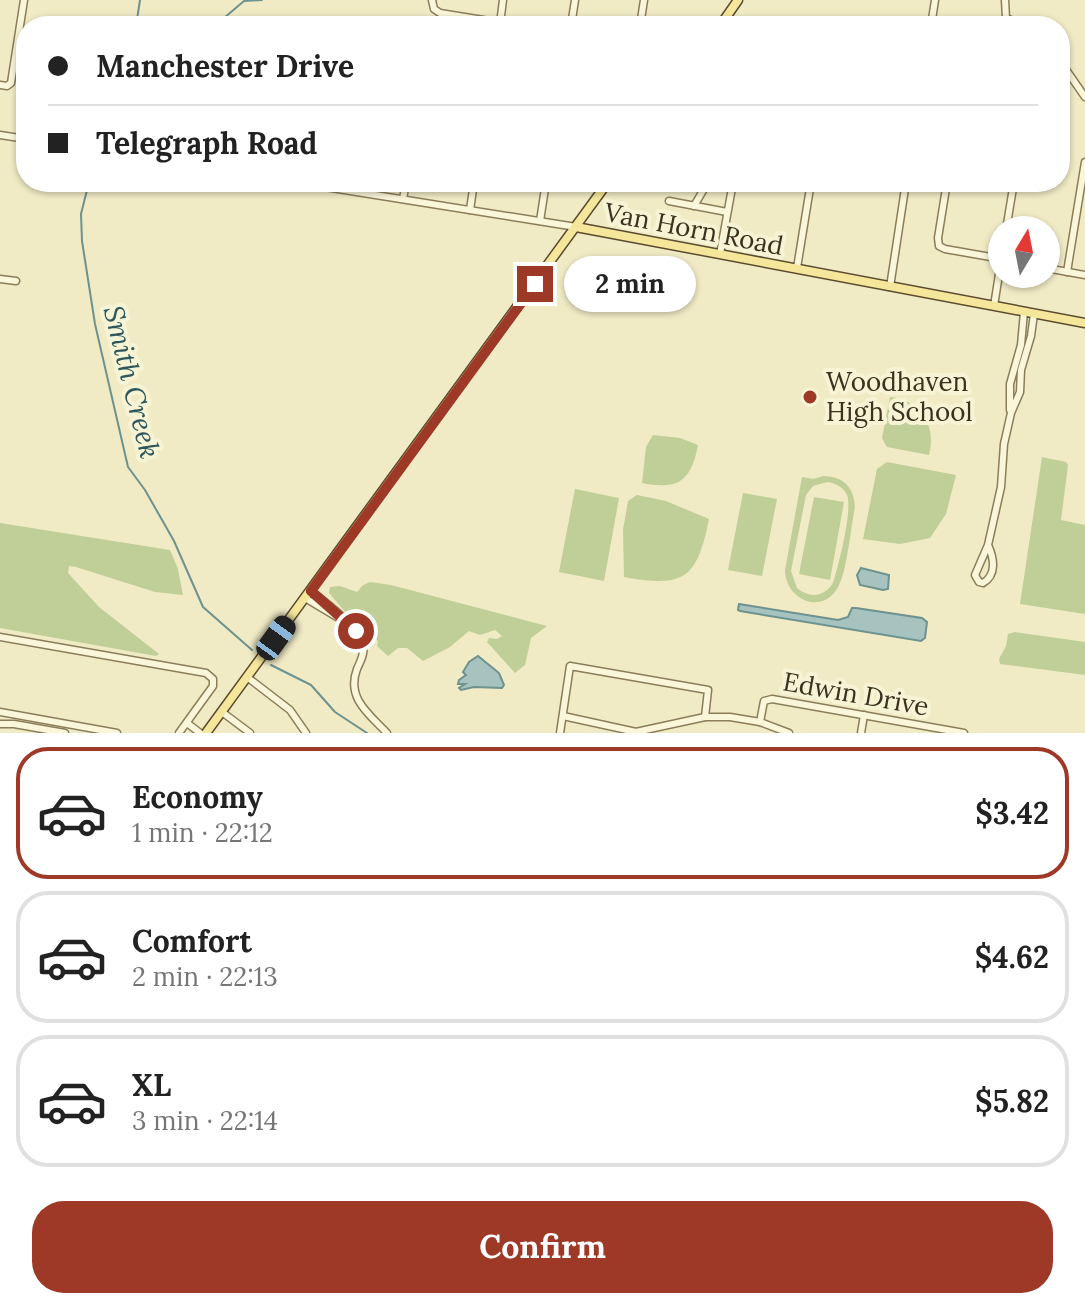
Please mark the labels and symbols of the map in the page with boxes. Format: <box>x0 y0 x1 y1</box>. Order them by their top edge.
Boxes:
street label: Van Horn Road <box>601 195 786 262</box>
north arrow <box>988 216 1060 288</box>
callout: 2 min <box>563 256 695 312</box>
route end <box>517 266 553 302</box>
water label: Smith Creek <box>96 302 168 462</box>
place label: Woodhaven High School <box>826 365 972 428</box>
marker: Woodhaven High School <box>801 388 819 406</box>
car <box>252 612 300 664</box>
route start <box>338 613 374 649</box>
street label: Edwin Drive <box>781 664 932 723</box>

